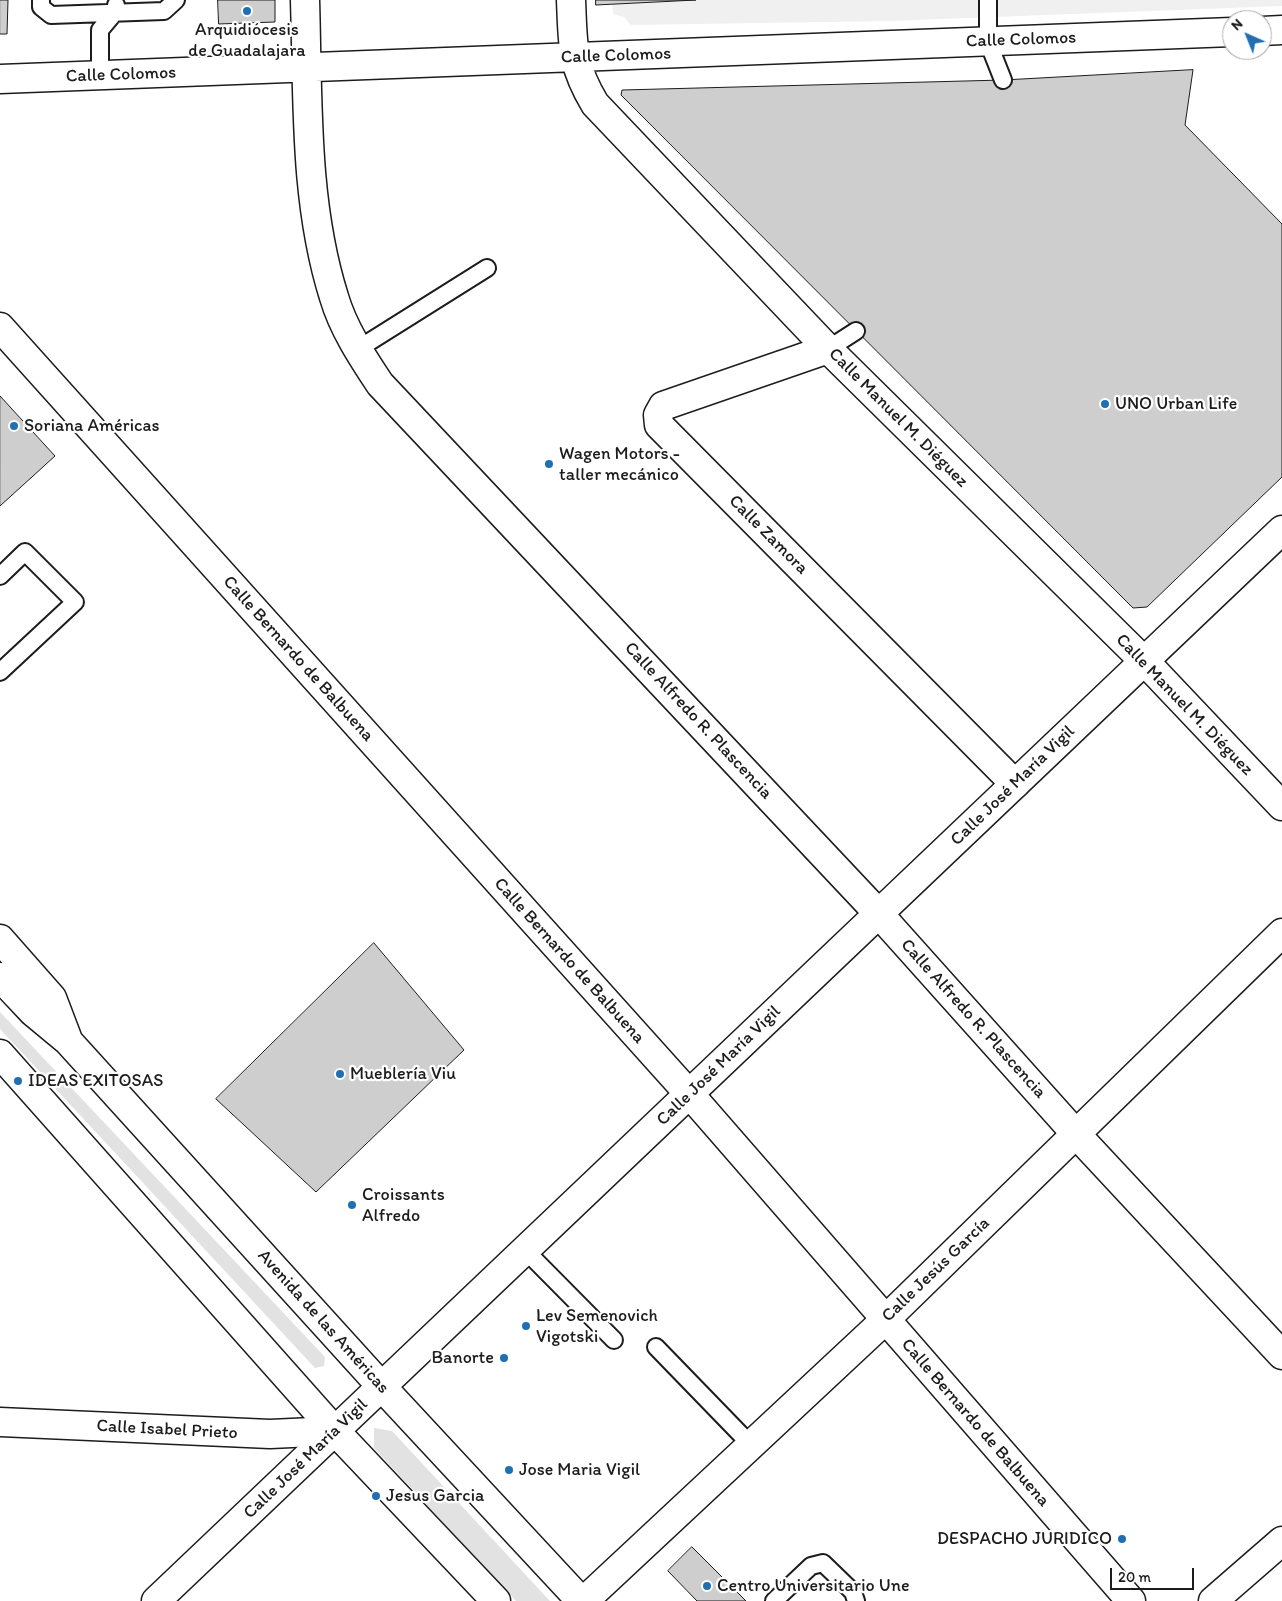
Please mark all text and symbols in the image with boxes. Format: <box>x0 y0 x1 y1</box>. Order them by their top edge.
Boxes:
marker: Arquidiócesis de Guadalajara <box>241 5 253 17</box>
north arrow <box>1222 10 1272 60</box>
text: N <box>1228 15 1246 34</box>
place label: Arquidiócesis de Guadalajara <box>188 19 306 62</box>
street label: Calle Colomos <box>965 27 1077 53</box>
street label: Calle Colomos <box>560 43 672 69</box>
street label: Calle Colomos <box>65 62 177 88</box>
street label: Calle Manuel M. Diéguez <box>824 344 972 492</box>
place label: UNO Urban Life <box>1115 393 1237 415</box>
marker: UNO Urban Life <box>1099 398 1111 410</box>
place label: Soriana Américas <box>24 415 159 437</box>
marker: Soriana Américas <box>8 420 20 432</box>
place label: Wagen Motors - taller mecánico <box>559 443 680 486</box>
marker: Wagen Motors - taller mecánico <box>543 458 555 470</box>
street label: Calle Zamora <box>724 491 812 579</box>
street label: Calle Bernardo de Balbuena <box>218 572 378 746</box>
street label: Calle Manuel M. Diéguez <box>1111 630 1257 780</box>
street label: Calle Alfredo R. Plascencia <box>619 638 777 804</box>
street label: Calle José María Vigil <box>946 721 1080 851</box>
street label: Calle Bernardo de Balbuena <box>489 874 649 1048</box>
street label: Calle Alfredo R. Plascencia <box>896 935 1050 1103</box>
street label: Calle José María Vigil <box>652 1001 786 1131</box>
place label: Mueblería Viu <box>350 1063 456 1085</box>
marker: Mueblería Viu <box>334 1068 346 1080</box>
place label: IDEAS EXITOSAS <box>28 1070 163 1092</box>
marker: IDEAS EXITOSAS <box>12 1075 24 1087</box>
place label: Croissants Alfredo <box>362 1184 445 1226</box>
marker: Croissants Alfredo <box>346 1199 358 1211</box>
street label: Calle Jesús García <box>878 1213 994 1327</box>
street label: Avenida de las Américas <box>253 1245 393 1399</box>
place label: Lev Semenovich Vigotski <box>536 1305 658 1348</box>
marker: Lev Semenovich Vigotski <box>520 1320 532 1332</box>
street label: Calle Bernardo de Balbuena <box>896 1334 1054 1512</box>
place label: Banorte <box>431 1347 494 1369</box>
marker: Banorte <box>498 1352 510 1364</box>
street label: Calle José María Vigil <box>239 1394 373 1524</box>
street label: Calle Isabel Prieto <box>96 1416 238 1444</box>
place label: Jose Maria Vigil <box>519 1459 640 1481</box>
marker: Jose Maria Vigil <box>503 1464 515 1476</box>
place label: Jesus Garcia <box>386 1485 484 1507</box>
marker: Jesus Garcia <box>370 1490 382 1502</box>
place label: DESPACHO JURIDICO <box>937 1528 1112 1550</box>
marker: DESPACHO JURIDICO <box>1116 1533 1128 1545</box>
scale bar <box>1112 1558 1196 1590</box>
text: 20 m <box>1118 1568 1151 1586</box>
place label: Centro Universitario Une <box>717 1575 909 1597</box>
marker: Centro Universitario Une <box>701 1580 713 1592</box>

